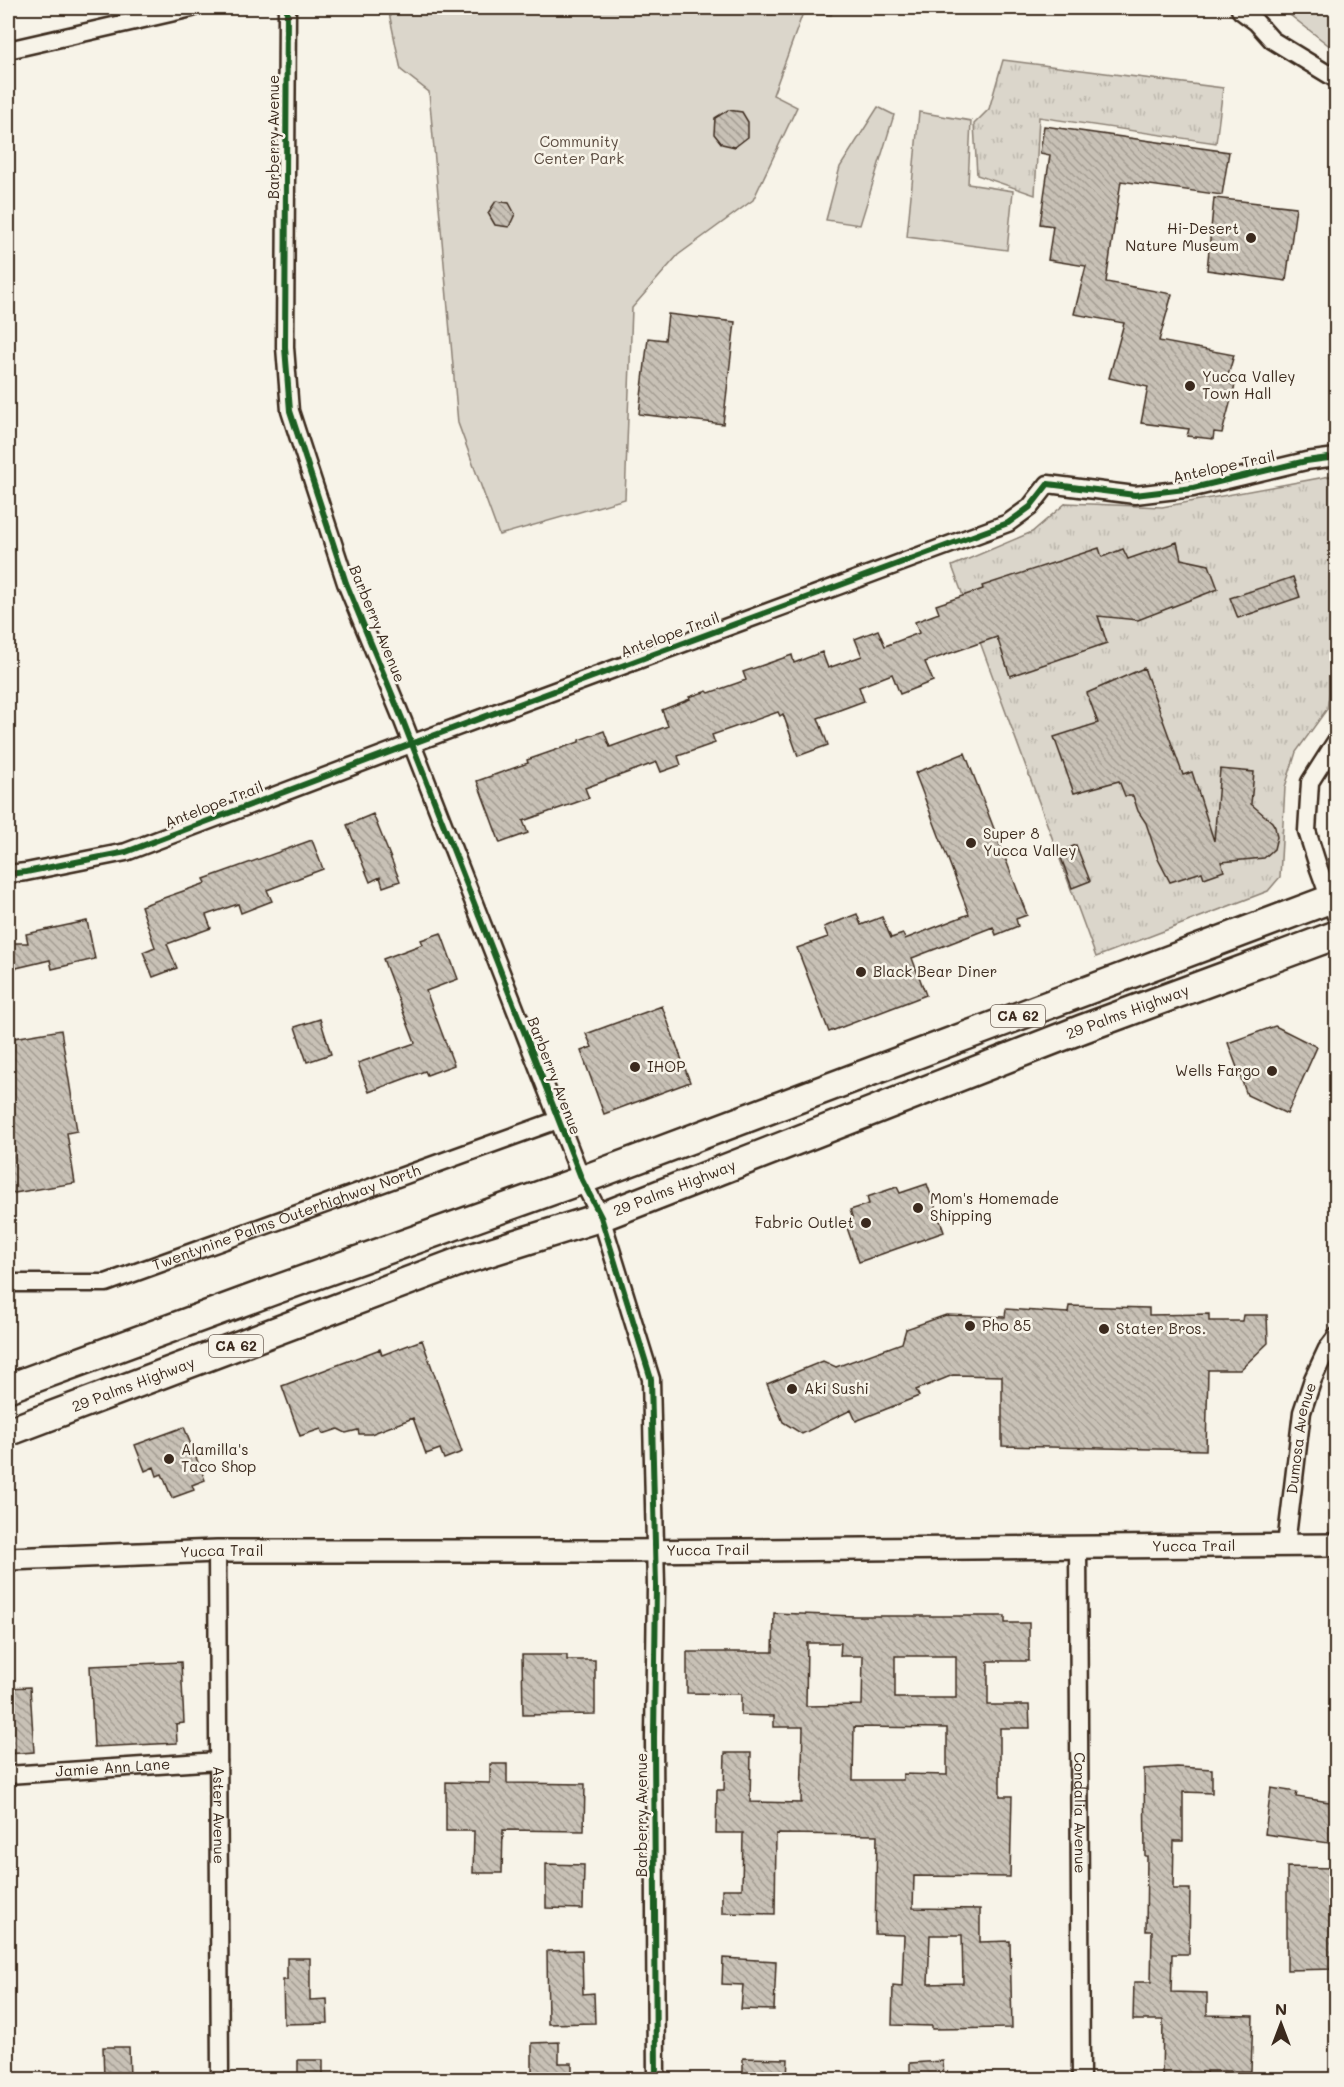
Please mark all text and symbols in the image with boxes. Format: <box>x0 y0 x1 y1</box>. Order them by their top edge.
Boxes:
street label: Barberry Avenue <box>263 75 283 199</box>
park label: Community Center Park <box>534 131 624 168</box>
place label: Hi-Desert Nature Museum <box>1125 218 1239 255</box>
marker: Hi-Desert Nature Museum <box>1244 231 1258 245</box>
place label: Yucca Valley Town Hall <box>1202 366 1296 403</box>
marker: Yucca Valley Town Hall <box>1183 379 1197 393</box>
street label: Antelope Trail <box>1171 445 1277 487</box>
street label: Barberry Avenue <box>345 562 411 685</box>
street label: Antelope Trail <box>617 607 722 661</box>
street label: Antelope Trail <box>161 776 266 832</box>
place label: Super 8 Yucca Valley <box>983 823 1077 860</box>
marker: Super 8 Yucca Valley <box>964 836 978 850</box>
place label: Black Bear Diner <box>873 961 997 981</box>
marker: Black Bear Diner <box>854 965 868 979</box>
street label: 29 Palms Highway <box>1063 979 1192 1043</box>
road number: CA 62 <box>991 1005 1045 1027</box>
street label: Barberry Avenue <box>523 1014 587 1137</box>
place label: IHOP <box>647 1056 685 1076</box>
marker: IHOP <box>628 1060 642 1074</box>
place label: Wells Fargo <box>1175 1060 1260 1080</box>
marker: Wells Fargo <box>1265 1064 1279 1078</box>
street label: 29 Palms Highway <box>610 1154 738 1220</box>
street label: Twentynine Palms Outerhighway North <box>149 1159 423 1274</box>
place label: Mom's Homemade Shipping <box>930 1188 1059 1225</box>
marker: Mom's Homemade Shipping <box>911 1201 925 1215</box>
place label: Fabric Outlet <box>755 1212 854 1232</box>
marker: Fabric Outlet <box>859 1216 873 1230</box>
place label: Pho 85 <box>982 1315 1031 1335</box>
place label: Stater Bros. <box>1116 1318 1206 1338</box>
marker: Pho 85 <box>963 1319 977 1333</box>
marker: Stater Bros. <box>1097 1322 1111 1336</box>
road number: CA 62 <box>209 1335 263 1357</box>
street label: 29 Palms Highway <box>69 1351 197 1416</box>
place label: Aki Sushi <box>804 1378 869 1398</box>
street label: Dumosa Avenue <box>1281 1380 1320 1495</box>
marker: Aki Sushi <box>785 1382 799 1396</box>
place label: Alamilla's Taco Shop <box>181 1439 256 1476</box>
marker: Alamilla's Taco Shop <box>162 1452 176 1466</box>
street label: Yucca Trail <box>1152 1535 1236 1556</box>
street label: Yucca Trail <box>666 1539 750 1560</box>
street label: Yucca Trail <box>180 1540 264 1561</box>
street label: Condalia Avenue <box>1070 1752 1091 1874</box>
street label: Jamie Ann Lane <box>55 1753 171 1781</box>
street label: Barberry Avenue <box>631 1753 651 1877</box>
street label: Aster Avenue <box>209 1766 230 1864</box>
north arrow <box>1251 1994 1311 2054</box>
text: N <box>1275 1998 1287 2019</box>

